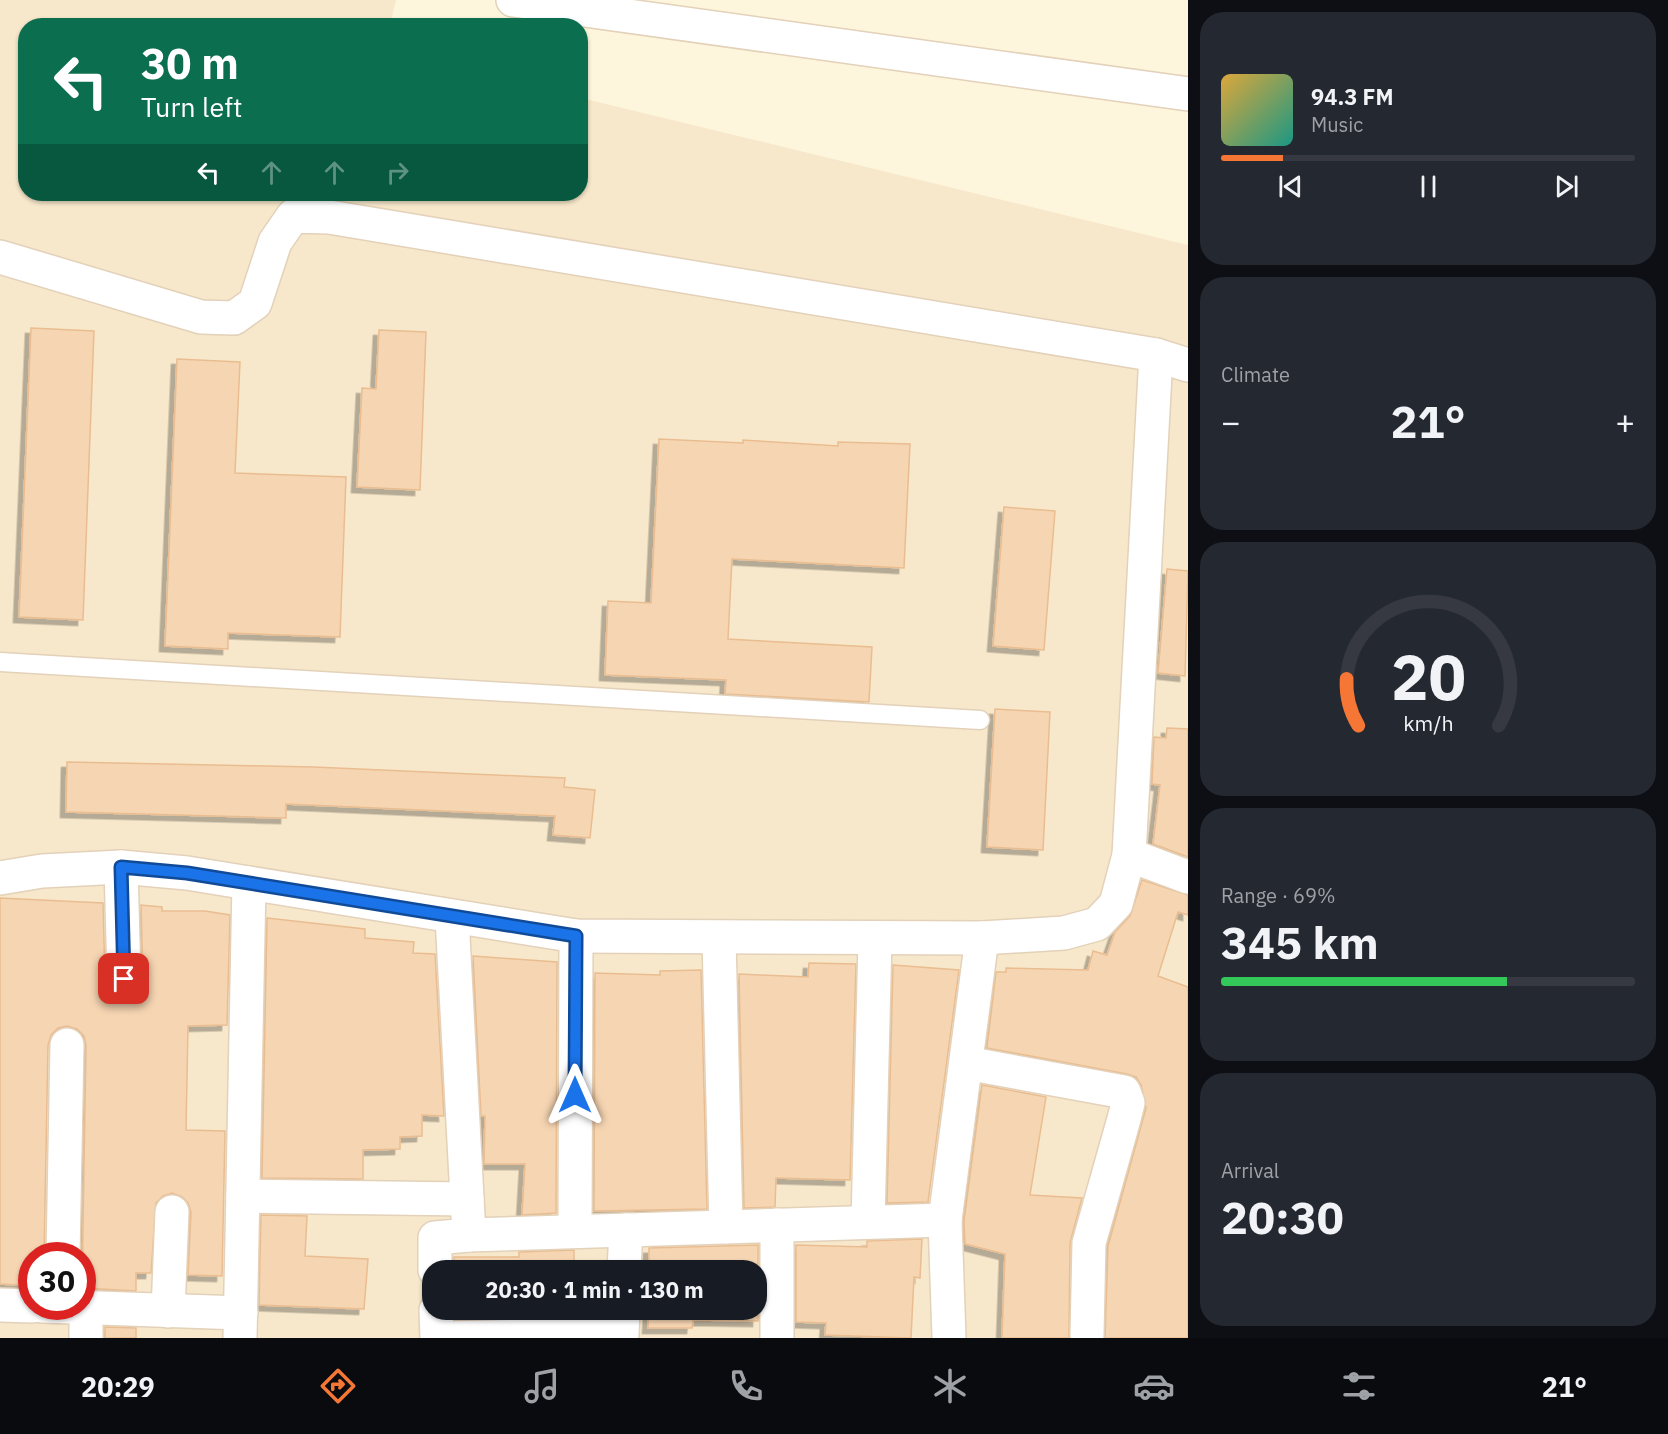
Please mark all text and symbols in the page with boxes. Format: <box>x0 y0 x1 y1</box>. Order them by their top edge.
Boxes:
text: 30 m <box>141 36 239 91</box>
icon: left <box>42 42 120 120</box>
text: 94.3 FM <box>1311 82 1394 111</box>
text: Turn left <box>141 89 242 124</box>
text: Music <box>1311 111 1363 138</box>
icon: left <box>192 156 225 189</box>
icon: ahead <box>255 156 288 189</box>
icon: ahead <box>318 156 351 189</box>
icon: right <box>381 156 414 189</box>
icon: previous <box>1274 170 1307 203</box>
icon: pause <box>1412 170 1445 203</box>
icon: next <box>1550 170 1583 203</box>
text: Climate <box>1221 361 1290 388</box>
text: 21° <box>1390 392 1466 450</box>
text: − <box>1221 400 1241 443</box>
text: + <box>1615 400 1635 443</box>
text: 20 <box>1391 636 1465 717</box>
text: km/h <box>1403 709 1453 737</box>
text: Range · 69% <box>1221 882 1336 909</box>
text: 345 km <box>1221 913 1379 971</box>
pin <box>98 953 149 1004</box>
icon: arrive <box>107 962 140 995</box>
position arrow <box>543 1063 607 1127</box>
text: Arrival <box>1221 1157 1279 1184</box>
text: 20:30 <box>1221 1188 1344 1246</box>
speed limit sign: 30 <box>18 1242 96 1320</box>
text: 20:30 · 1 min · 130 m <box>485 1275 704 1304</box>
icon: directions <box>317 1365 359 1407</box>
icon: music <box>521 1365 563 1407</box>
icon: phone <box>725 1365 767 1407</box>
icon: climate <box>929 1365 971 1407</box>
icon: car <box>1133 1365 1175 1407</box>
icon: filters <box>1338 1365 1380 1407</box>
text: 20:29 <box>81 1369 155 1404</box>
text: 21° <box>1542 1369 1587 1404</box>

